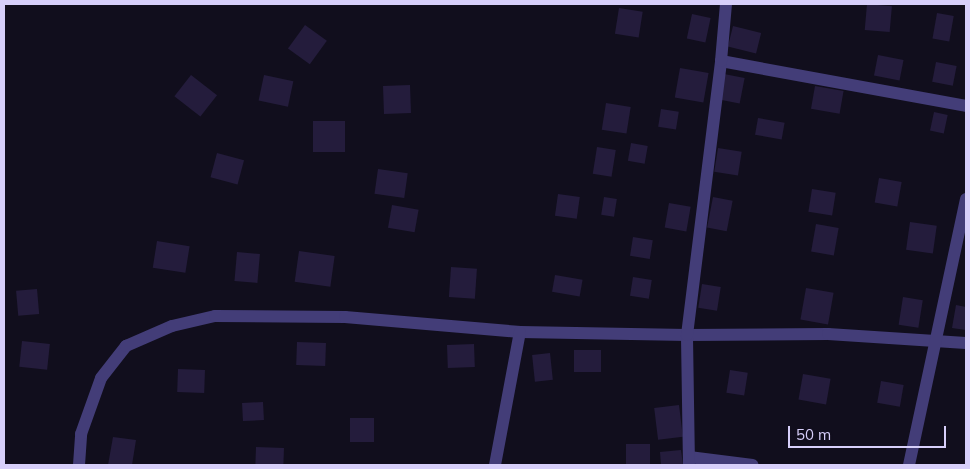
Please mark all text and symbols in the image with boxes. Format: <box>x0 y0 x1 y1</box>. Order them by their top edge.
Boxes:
scale bar <box>790 416 948 448</box>
text: 50 m <box>796 425 831 444</box>

